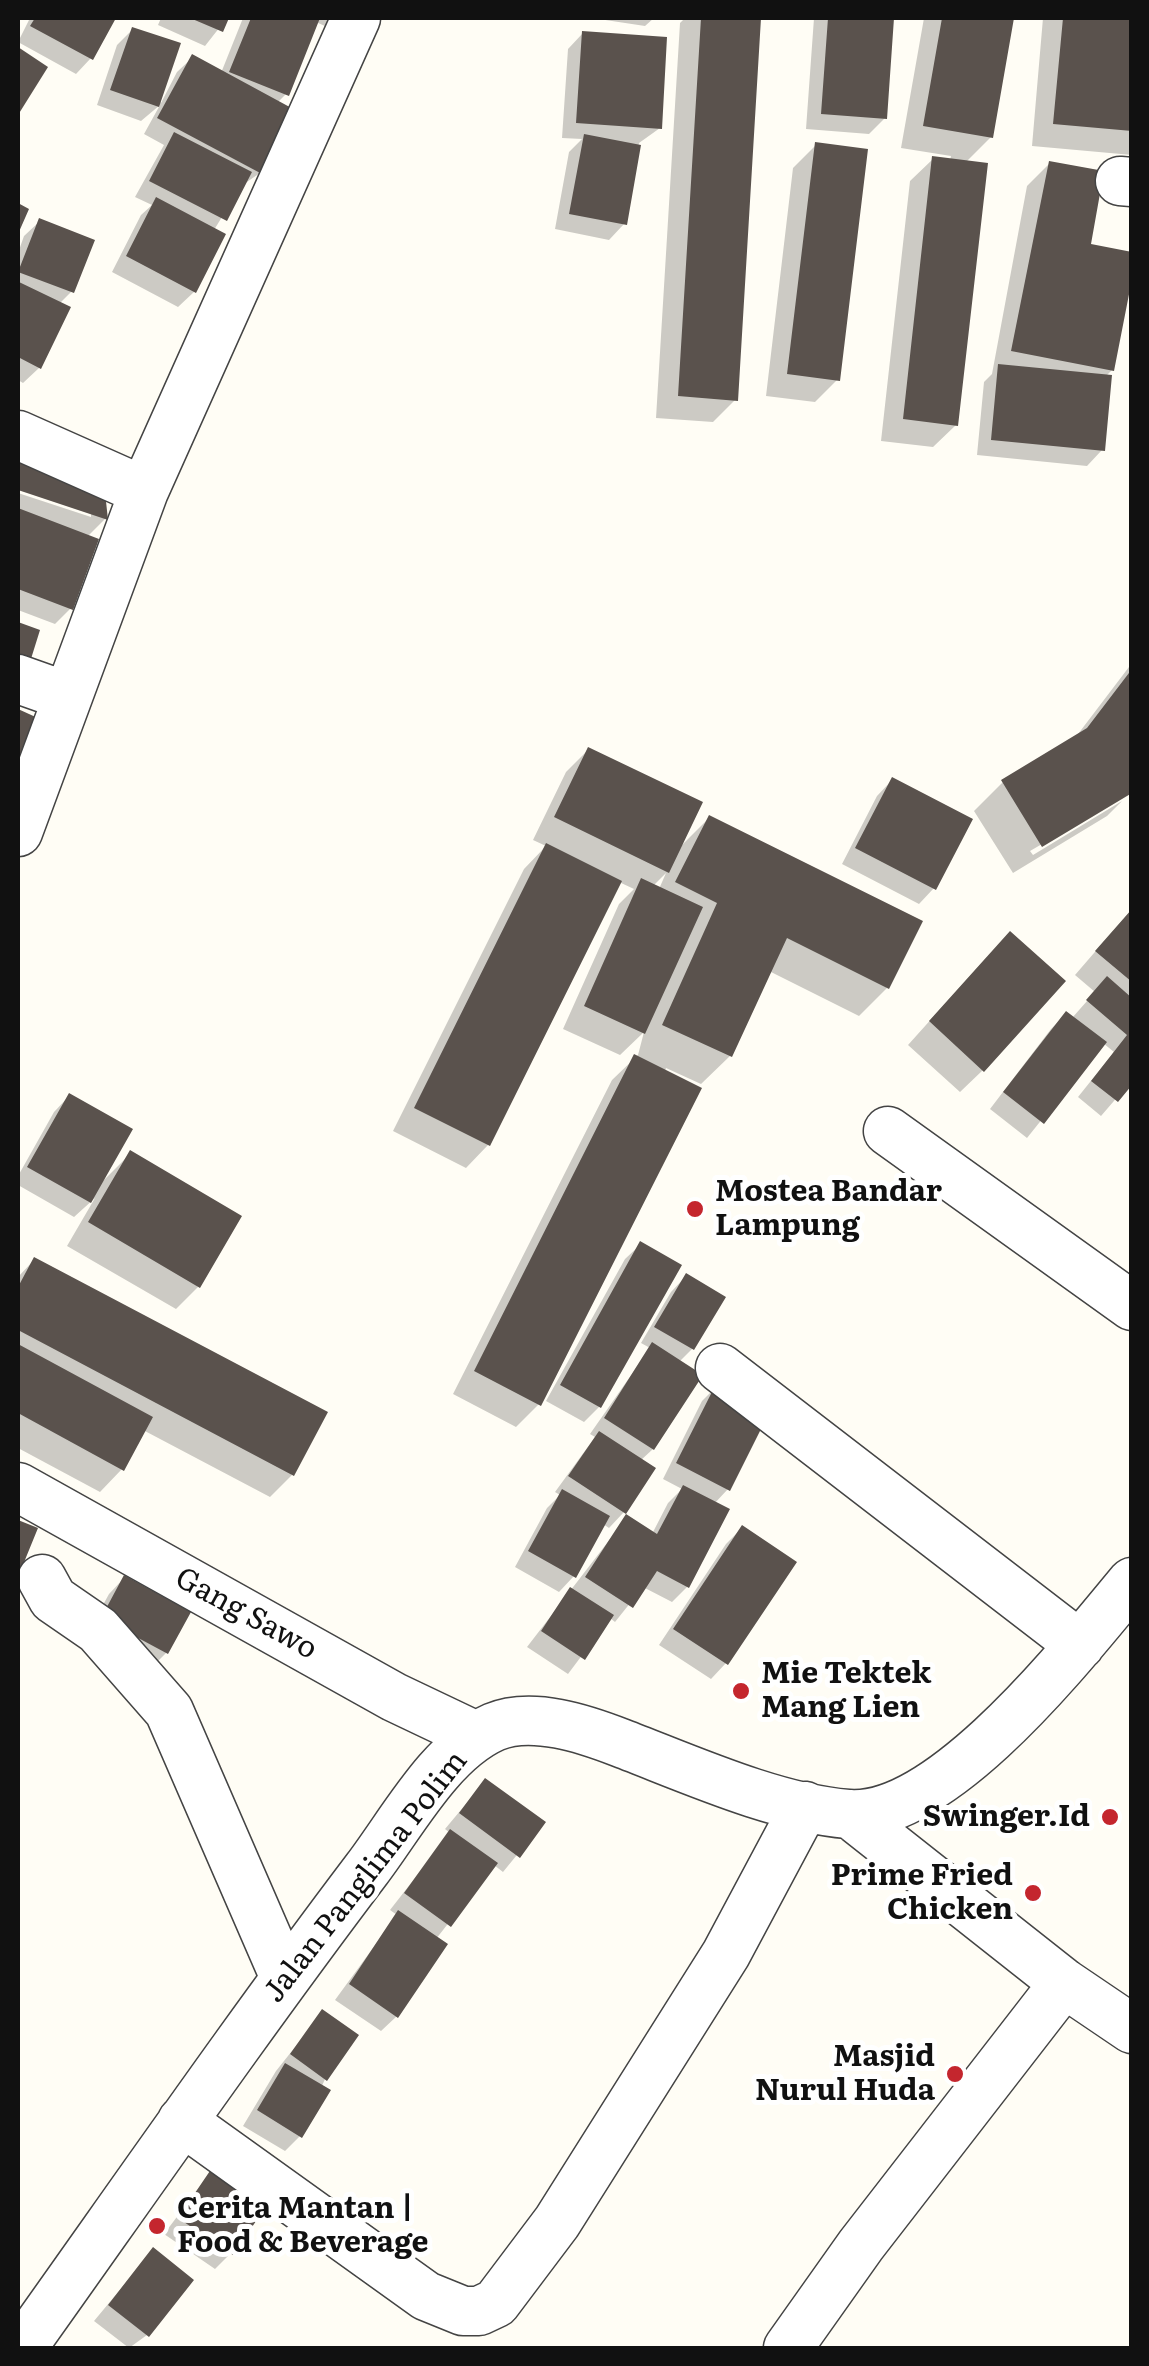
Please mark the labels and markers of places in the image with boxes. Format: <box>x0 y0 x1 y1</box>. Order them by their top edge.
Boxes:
place label: Mostea Bandar Lampung <box>715 1174 942 1244</box>
marker: Mostea Bandar Lampung <box>684 1198 706 1220</box>
place label: Mie Tektek Mang Lien <box>761 1656 931 1726</box>
marker: Mie Tektek Mang Lien <box>730 1680 752 1702</box>
place label: Swinger.Id <box>923 1799 1090 1835</box>
marker: Swinger.Id <box>1099 1806 1121 1828</box>
place label: Prime Fried Chicken <box>831 1858 1013 1928</box>
marker: Prime Fried Chicken <box>1022 1882 1044 1904</box>
place label: Masjid Nurul Huda <box>755 2039 935 2110</box>
marker: Masjid Nurul Huda <box>944 2063 966 2085</box>
place label: Cerita Mantan | Food & Beverage <box>177 2191 429 2262</box>
marker: Cerita Mantan | Food & Beverage <box>146 2215 168 2237</box>

